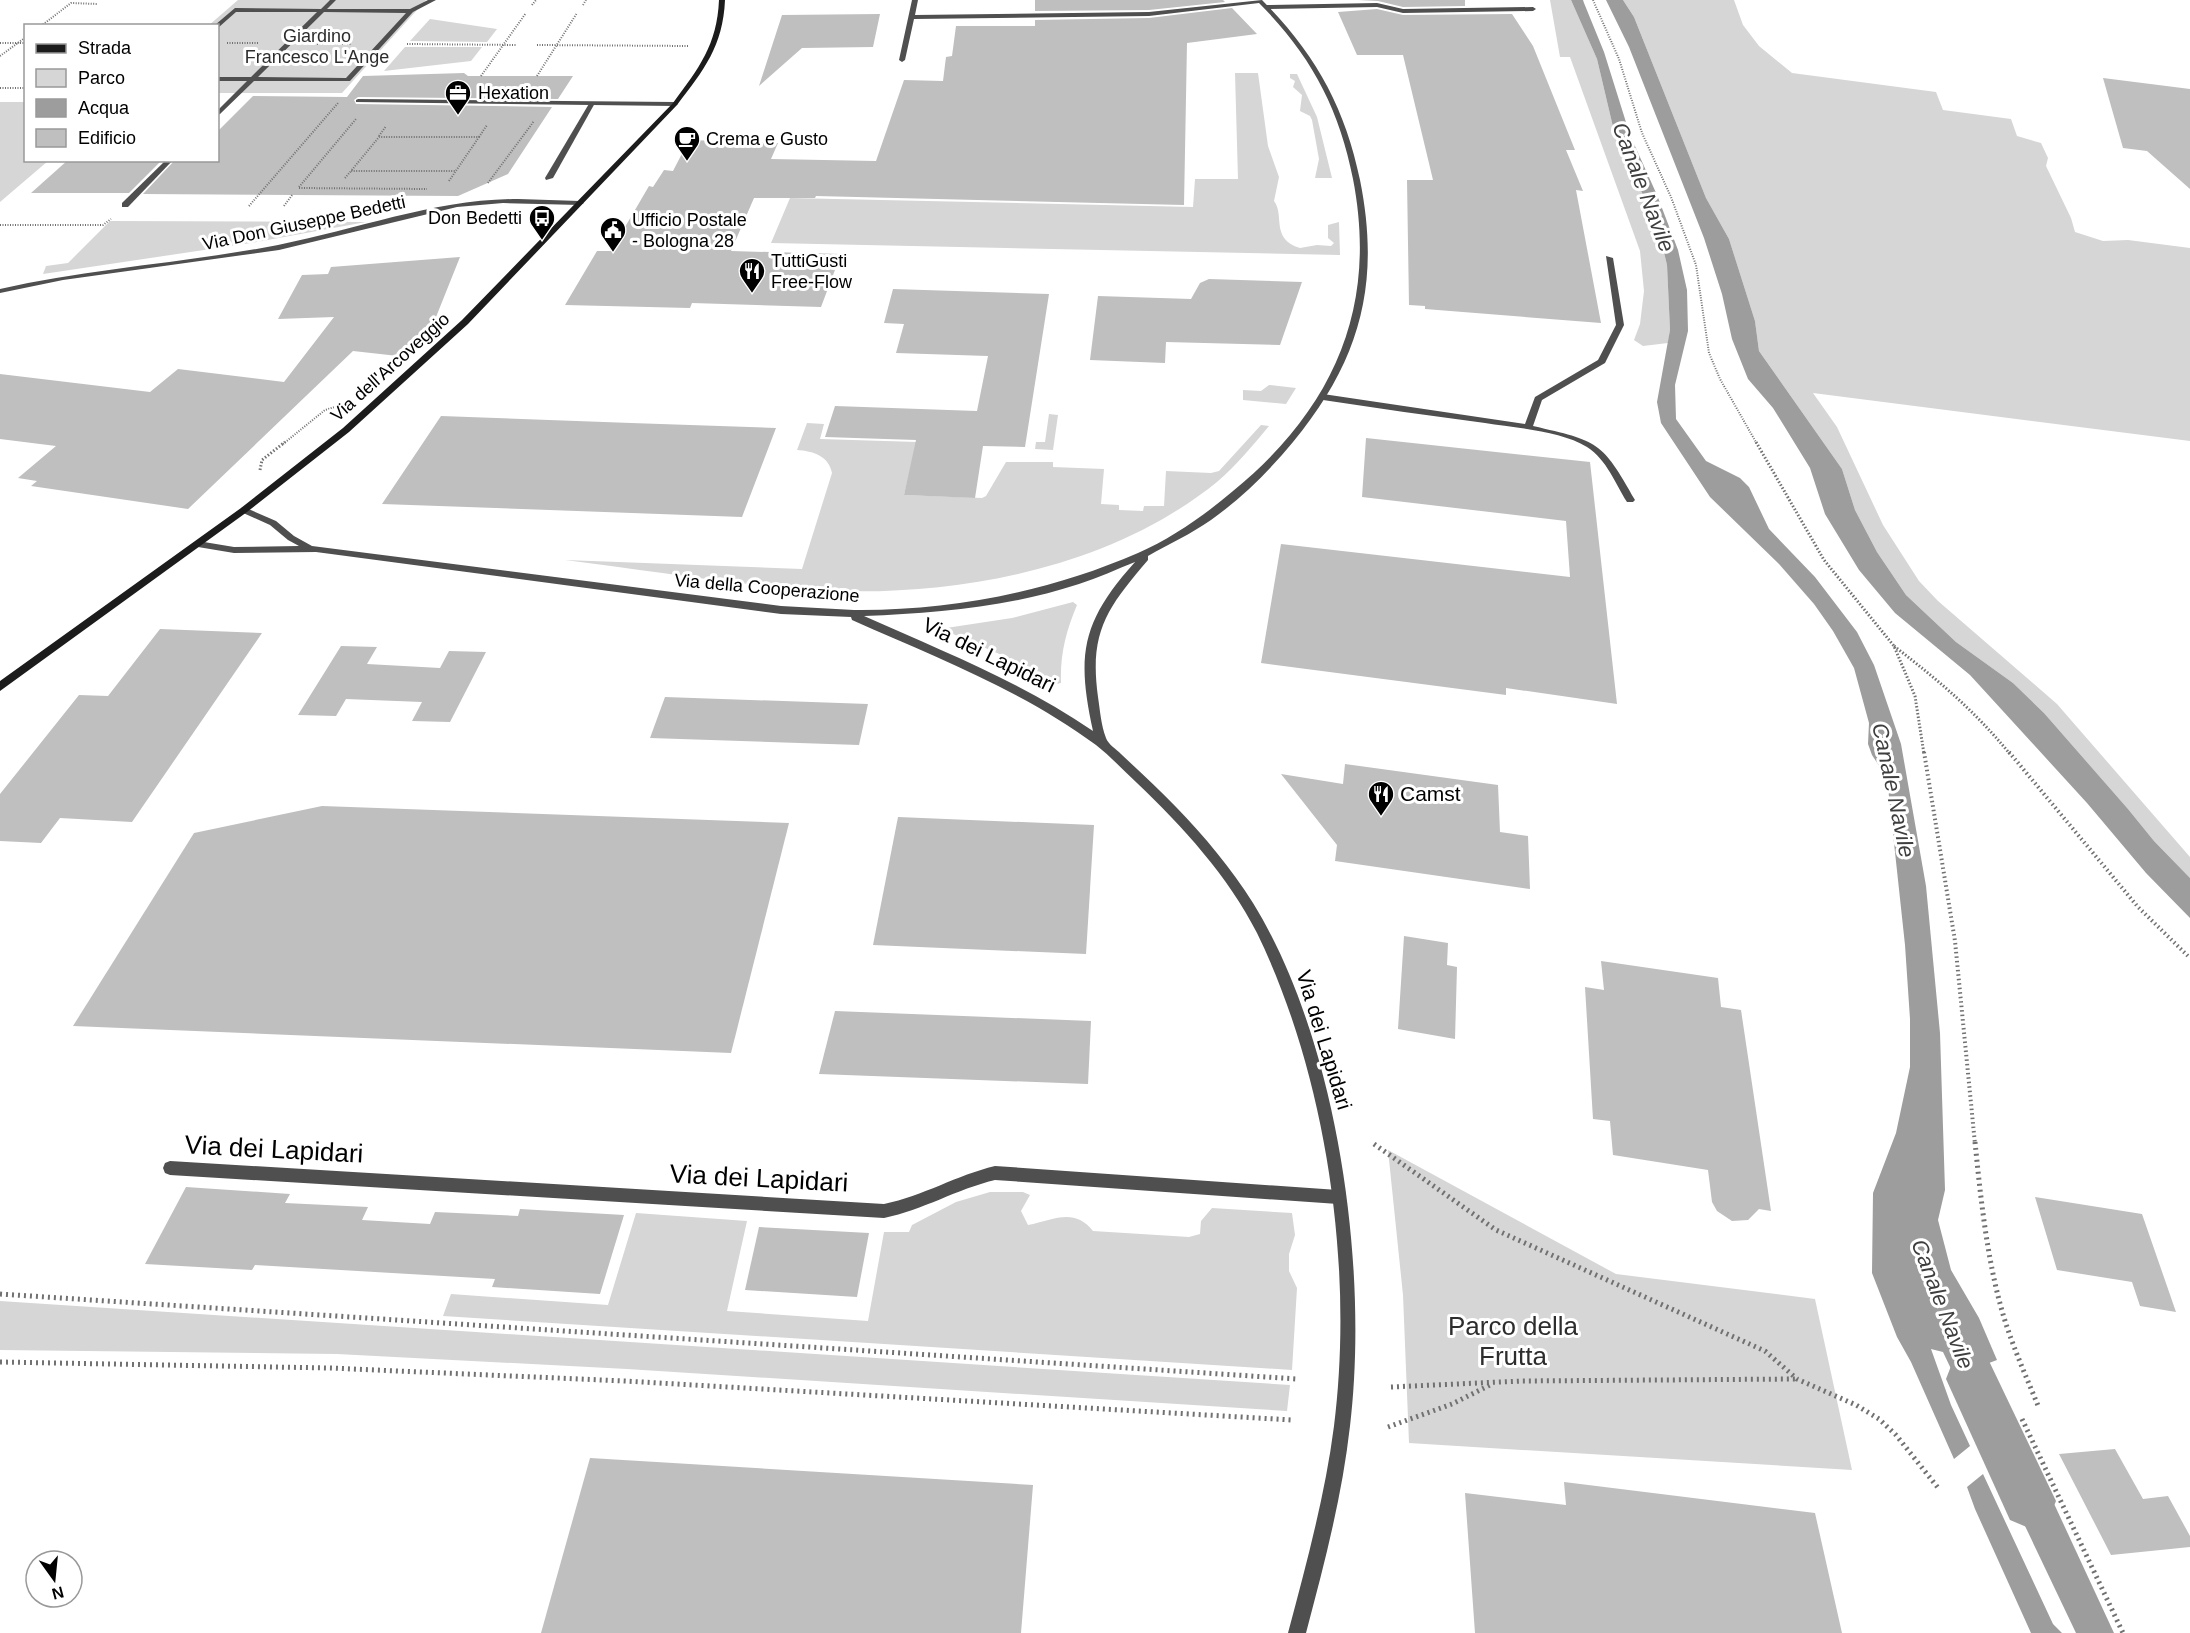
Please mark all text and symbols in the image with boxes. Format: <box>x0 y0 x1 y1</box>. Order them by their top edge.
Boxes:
legend <box>24 24 219 162</box>
park label: Giardino Francesco L'Ange <box>245 26 389 67</box>
text: Strada <box>78 38 132 58</box>
text: Parco <box>78 68 125 88</box>
office icon: Hexation <box>443 78 473 116</box>
place label: Hexation <box>478 83 549 103</box>
text: Acqua <box>78 98 130 118</box>
water label: Canale Navile <box>1607 119 1680 256</box>
cafe icon: Crema e Gusto <box>672 124 702 162</box>
text: Edificio <box>78 128 136 148</box>
place label: Crema e Gusto <box>706 129 828 149</box>
street label: Via Don Giuseppe Bedetti <box>201 192 407 254</box>
bus stop icon: Don Bedetti <box>527 203 557 241</box>
place label: Don Bedetti <box>428 208 522 228</box>
place label: Ufficio Postale - Bologna 28 <box>632 210 747 251</box>
public building icon: Ufficio Postale - Bologna 28 <box>598 215 628 253</box>
place label: TuttiGusti Free-Flow <box>771 251 853 292</box>
restaurant icon: TuttiGusti Free-Flow <box>737 256 767 294</box>
street label: Via dell'Arcoveggio <box>327 309 453 425</box>
street label: Via della Cooperazione <box>674 570 860 606</box>
street label: Via dei Lapidari <box>919 613 1059 697</box>
water label: Canale Navile <box>1867 721 1920 860</box>
restaurant icon: Camst <box>1366 779 1396 817</box>
place label: Camst <box>1400 782 1461 805</box>
street label: Via dei Lapidari <box>1292 967 1357 1112</box>
street label: Via dei Lapidari <box>184 1129 364 1169</box>
street label: Via dei Lapidari <box>669 1158 849 1198</box>
water label: Canale Navile <box>1906 1236 1979 1373</box>
park label: Parco della Frutta <box>1448 1311 1579 1371</box>
north arrow <box>24 1549 84 1609</box>
text: N <box>50 1583 66 1603</box>

